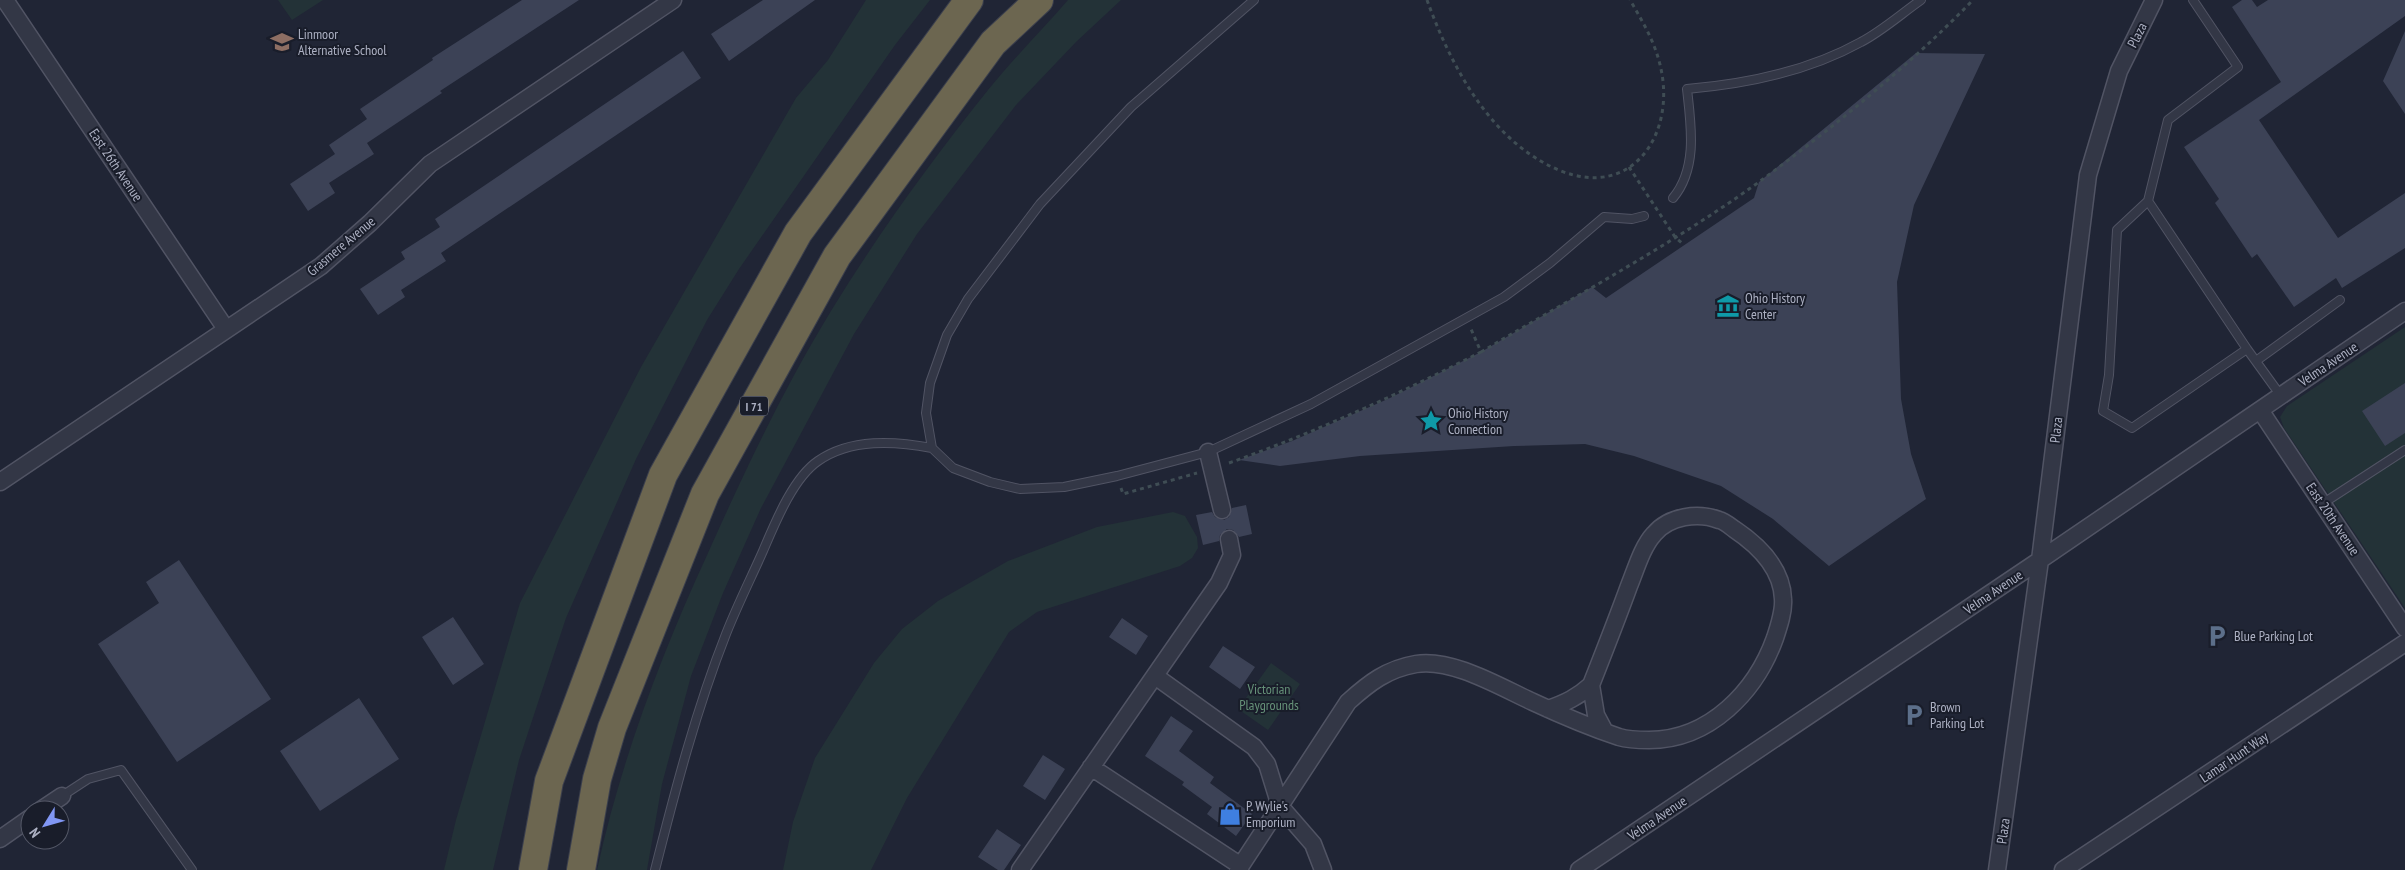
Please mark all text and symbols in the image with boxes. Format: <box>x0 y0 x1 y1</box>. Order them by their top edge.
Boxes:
street label: Plaza <box>2123 19 2151 51</box>
place label: Linmoor Alternative School <box>298 25 387 59</box>
school or university icon: Linmoor Alternative School <box>269 29 295 55</box>
street label: East 26th Avenue <box>85 125 147 205</box>
street label: Grasmere Avenue <box>303 212 379 280</box>
place label: Ohio History Center <box>1745 289 1806 323</box>
museum icon: Ohio History Center <box>1715 293 1741 319</box>
street label: Velma Avenue <box>2294 338 2361 391</box>
road number: I 71 <box>740 396 768 416</box>
place label: Ohio History Connection <box>1448 404 1509 438</box>
place icon: Ohio History Connection <box>1418 408 1444 434</box>
street label: Plaza <box>2045 416 2067 444</box>
street label: East 20th Avenue <box>2302 479 2364 559</box>
street label: Velma Avenue <box>1959 566 2026 619</box>
parking icon: Blue Parking Lot <box>2204 623 2230 649</box>
place label: Blue Parking Lot <box>2234 627 2313 645</box>
park label: Victorian Playgrounds <box>1239 680 1299 714</box>
place label: Brown Parking Lot <box>1930 698 1984 732</box>
parking icon: Brown Parking Lot <box>1901 702 1927 728</box>
street label: Lamar Hunt Way <box>2196 727 2272 787</box>
street label: Velma Avenue <box>1623 792 1690 845</box>
place label: P. Wylie's Emporium <box>1246 797 1295 831</box>
north arrow <box>20 800 70 850</box>
shop icon: P. Wylie's Emporium <box>1217 801 1243 827</box>
street label: Plaza <box>1992 817 2014 845</box>
text: N <box>25 824 44 841</box>

